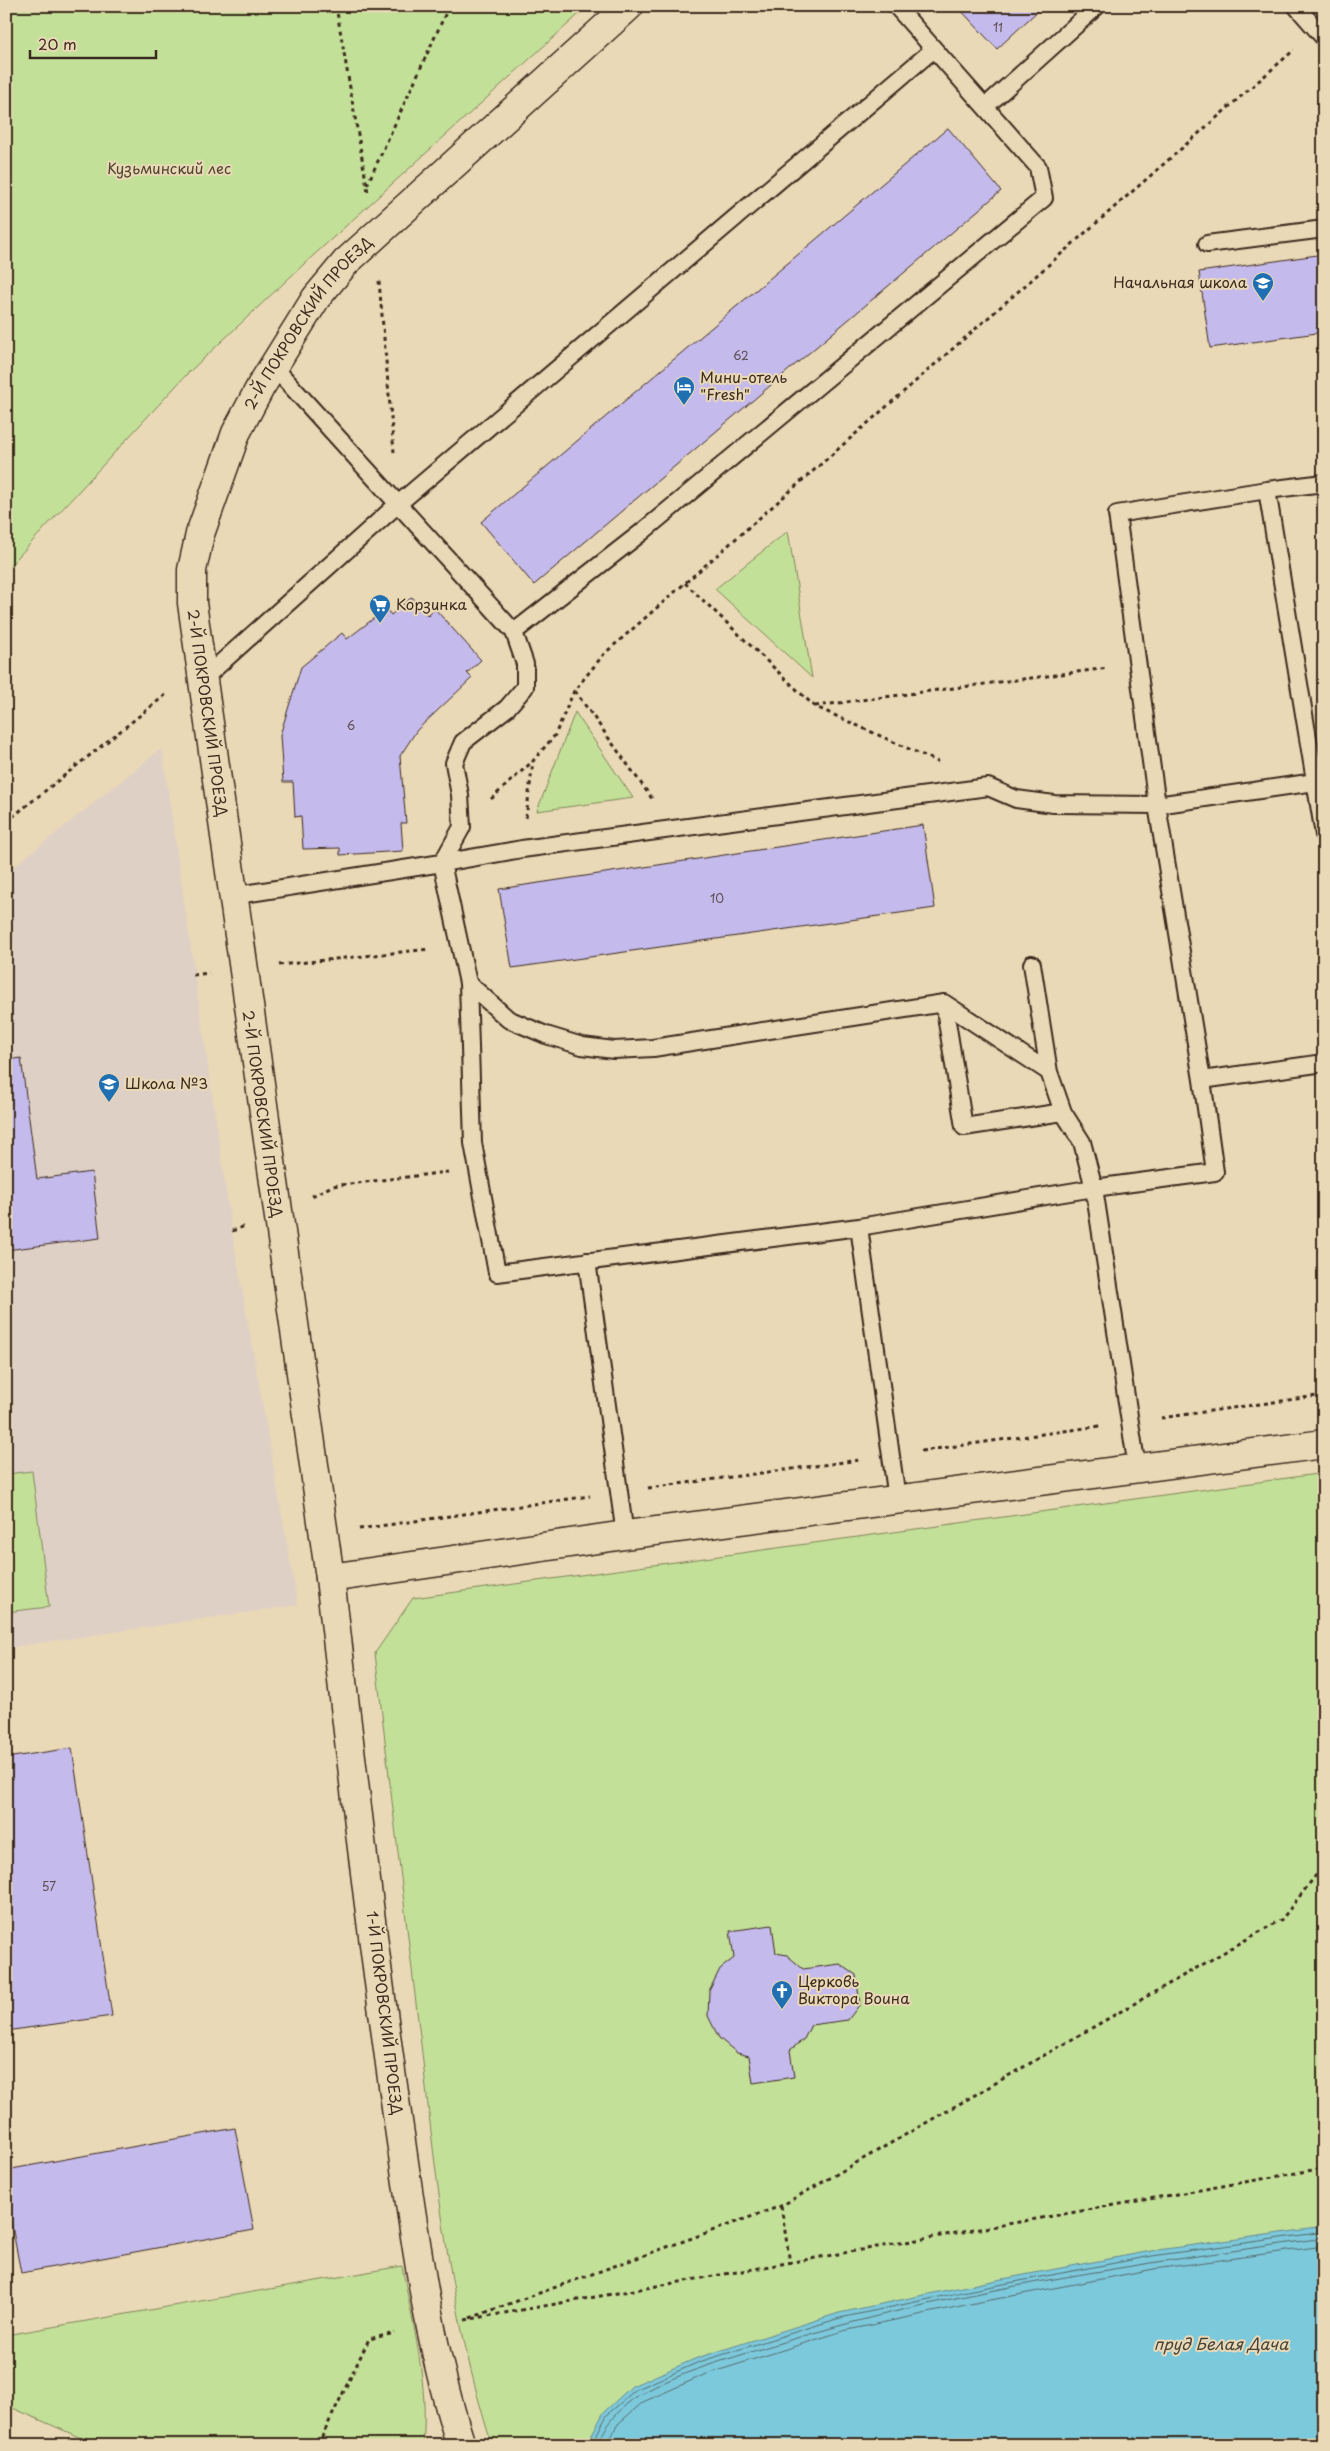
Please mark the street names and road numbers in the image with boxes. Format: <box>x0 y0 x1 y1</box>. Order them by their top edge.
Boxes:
street label: 2-Й ПОКРОВСКИЙ ПРОЕЗД <box>238 230 377 413</box>
street label: 2-Й ПОКРОВСКИЙ ПРОЕЗД <box>183 608 234 818</box>
street label: 2-Й ПОКРОВСКИЙ ПРОЕЗД <box>238 1009 289 1219</box>
street label: 1-Й ПОКРОВСКИЙ ПРОЕЗД <box>362 1910 409 2116</box>

